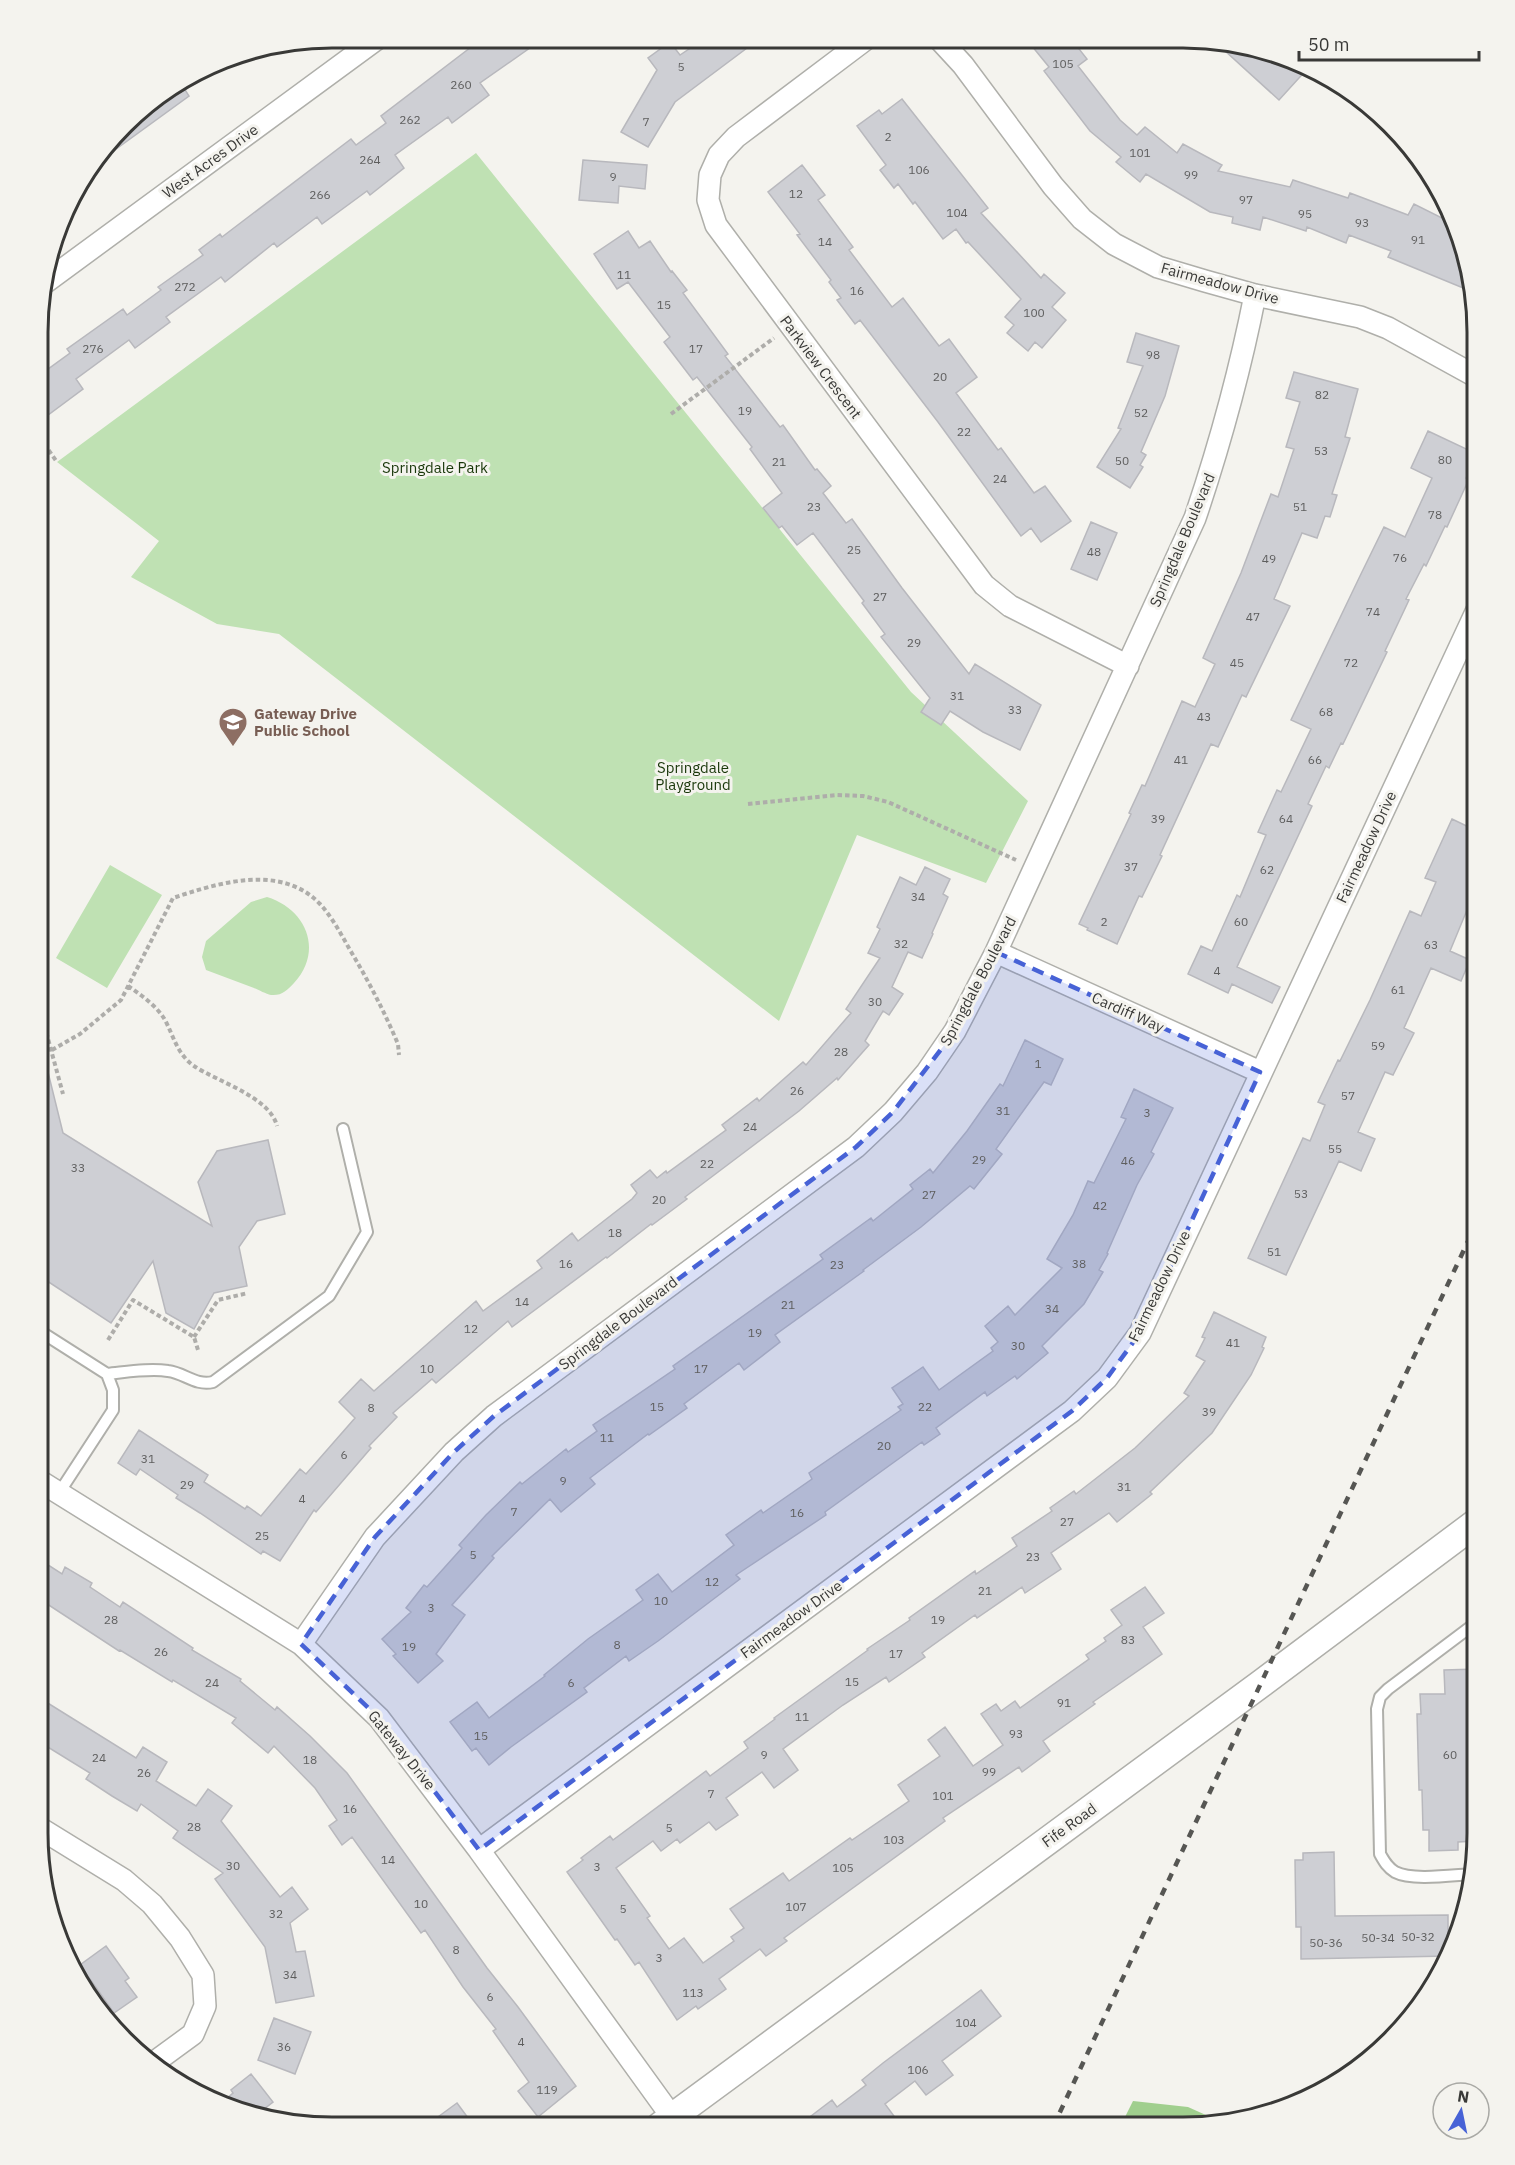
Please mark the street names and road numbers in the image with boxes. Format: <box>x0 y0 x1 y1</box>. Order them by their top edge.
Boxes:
street label: West Acres Drive <box>158 120 262 202</box>
street label: Fairmeadow Drive <box>1159 258 1281 308</box>
street label: Parkview Crescent <box>776 312 866 422</box>
street label: Springdale Boulevard <box>1145 470 1219 610</box>
street label: Fairmeadow Drive <box>1332 788 1400 906</box>
street label: Springdale Boulevard <box>936 913 1020 1049</box>
street label: Cardiff Way <box>1089 988 1168 1037</box>
street label: Fairmeadow Drive <box>1124 1227 1194 1345</box>
street label: Springdale Boulevard <box>555 1272 681 1374</box>
street label: Fairmeadow Drive <box>736 1576 846 1662</box>
street label: Gateway Drive <box>364 1706 440 1794</box>
street label: Fife Road <box>1038 1799 1100 1851</box>

